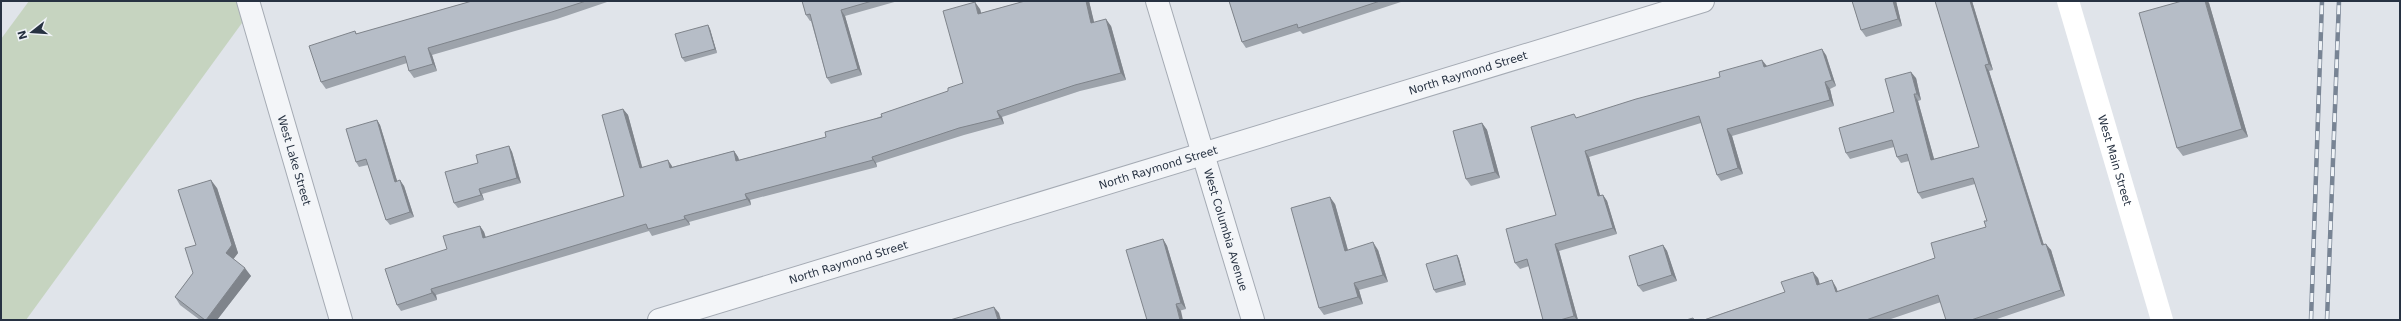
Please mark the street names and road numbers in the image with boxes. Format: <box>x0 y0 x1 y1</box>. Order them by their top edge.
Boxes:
street label: North Raymond Street <box>1407 49 1530 98</box>
street label: West Lake Street <box>275 114 313 208</box>
street label: West Main Street <box>2095 114 2134 208</box>
street label: North Raymond Street <box>1097 143 1220 192</box>
street label: West Columbia Avenue <box>1201 167 1250 293</box>
street label: North Raymond Street <box>788 238 910 287</box>

